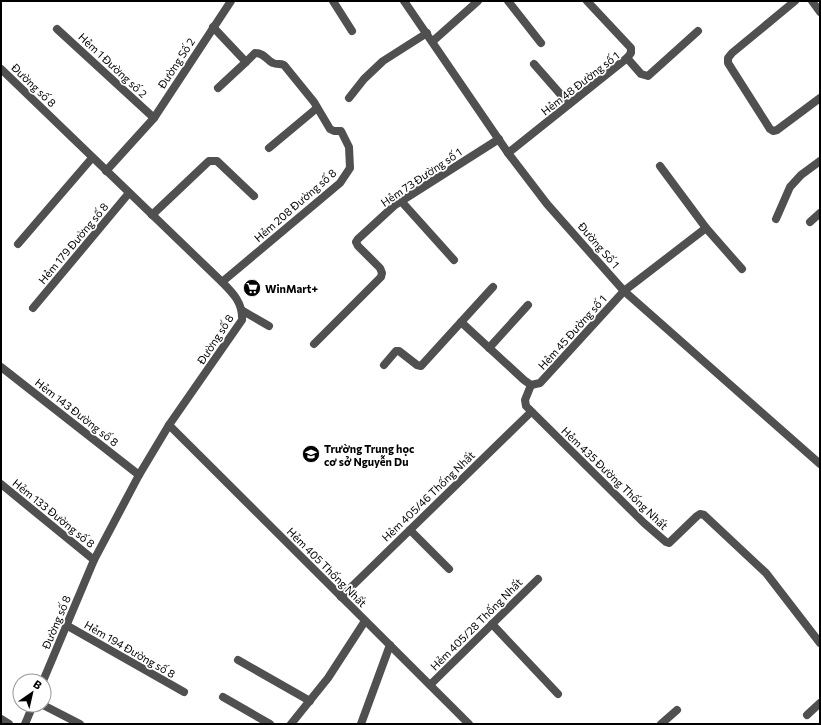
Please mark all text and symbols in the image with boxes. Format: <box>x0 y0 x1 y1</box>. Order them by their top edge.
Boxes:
street label: Hẻm 1 Đường số 2 <box>76 30 150 100</box>
street label: Đường Số 2 <box>154 35 197 92</box>
street label: Hẻm 48 Đường số 1 <box>538 48 622 118</box>
street label: Đường số 8 <box>8 60 59 110</box>
street label: Hẻm 73 Đường số 1 <box>378 145 464 209</box>
street label: Hẻm 208 Đường số 8 <box>251 166 339 244</box>
street label: Hẻm 179 Đường số 8 <box>35 200 111 286</box>
street label: Đường Số 1 <box>575 219 622 270</box>
supermarket icon: WinMart+ <box>242 278 262 298</box>
place label: WinMart+ <box>265 282 318 295</box>
street label: Hẻm 45 Đường số 1 <box>535 292 609 372</box>
street label: Đường số 8 <box>194 311 236 367</box>
street label: Hẻm 143 Đường số 8 <box>33 375 122 449</box>
street label: Hẻm 435 Đường Thống Nhất <box>559 424 671 533</box>
place label: Trường Trung học cơ sở Nguyễn Du <box>324 442 414 468</box>
school or university icon: Trường Trung học cơ sở Nguyễn Du <box>301 444 321 464</box>
street label: Hẻm 405/46 Thống Nhất <box>379 448 478 544</box>
street label: Hẻm 133 Đường số 8 <box>10 476 98 550</box>
street label: Hẻm 405 Thống Nhất <box>285 525 370 610</box>
street label: Hẻm 405/28 Thống Nhất <box>427 575 525 673</box>
street label: Đường số 8 <box>39 593 73 652</box>
street label: Hẻm 194 Đường số 8 <box>82 618 178 680</box>
north arrow <box>12 673 52 713</box>
text: B <box>31 677 45 692</box>

